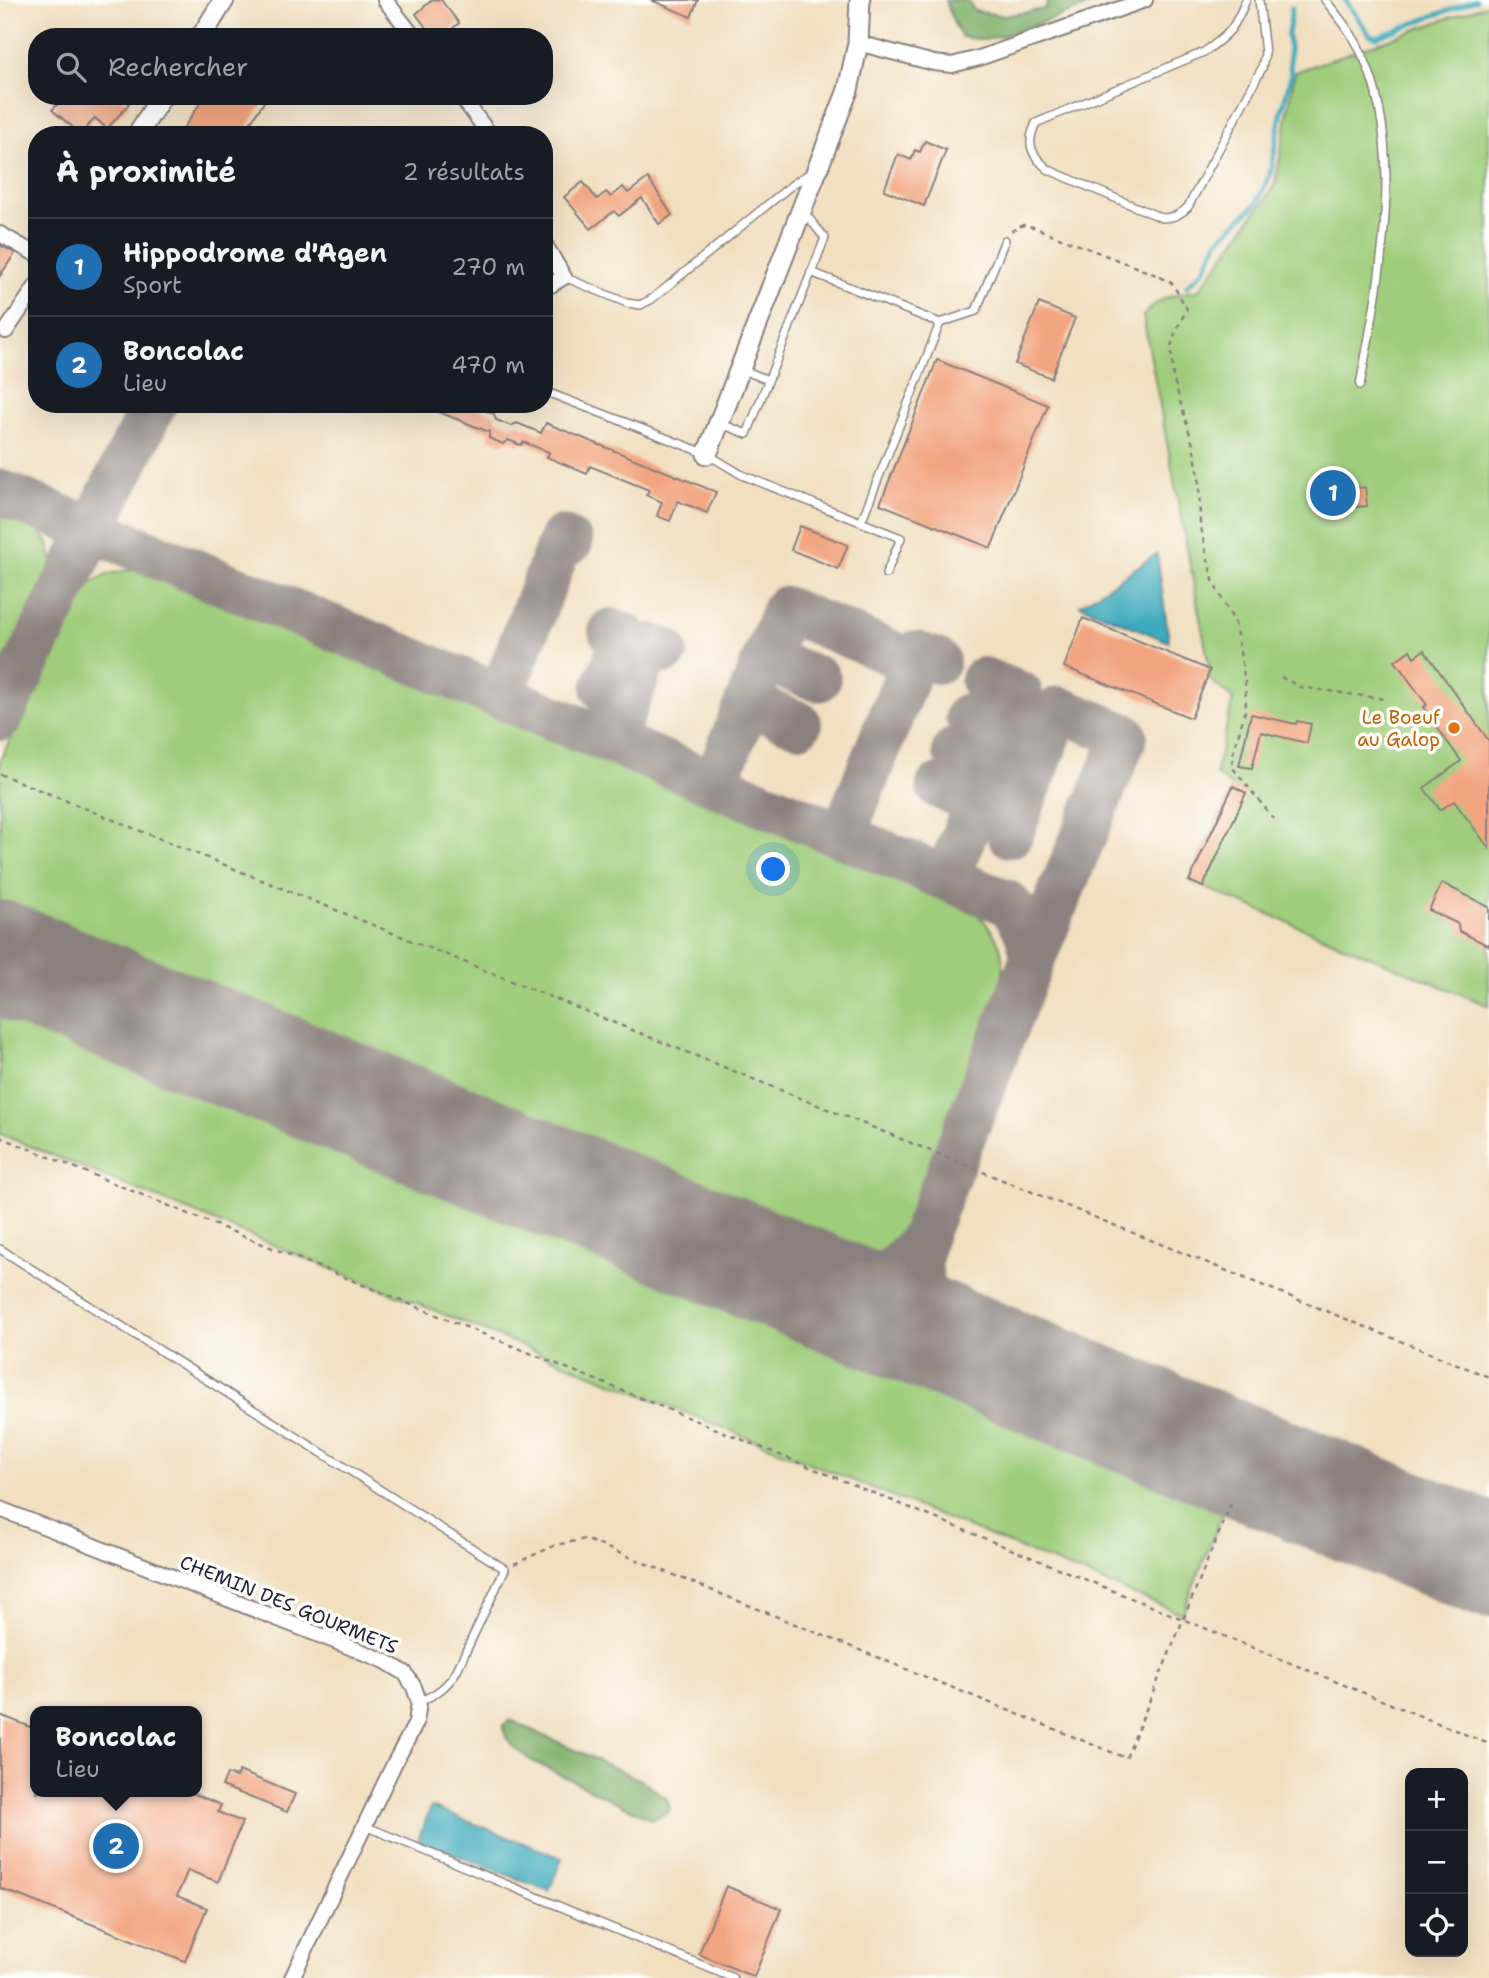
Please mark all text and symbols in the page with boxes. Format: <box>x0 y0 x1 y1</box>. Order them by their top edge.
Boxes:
search box <box>28 28 553 105</box>
icon: search <box>52 48 90 86</box>
text: Rechercher <box>108 49 248 84</box>
text: À proximité <box>56 151 236 192</box>
text: 2 résultats <box>403 157 525 187</box>
text: Hippodrome d'Agen <box>123 235 387 270</box>
text: 1 <box>74 252 84 282</box>
text: 270 m <box>451 252 525 282</box>
text: Sport <box>123 270 182 300</box>
text: Boncolac <box>123 333 244 368</box>
text: 2 <box>71 350 87 380</box>
text: 470 m <box>451 350 525 380</box>
text: Lieu <box>123 368 167 398</box>
pin: 1 <box>1310 467 1356 519</box>
place label: Le Boeuf au Galop <box>1357 705 1441 752</box>
marker: Le Boeuf au Galop <box>1446 720 1462 736</box>
your location <box>756 852 790 886</box>
street label: CHEMIN DES GOURMETS <box>176 1549 401 1660</box>
popup <box>30 1706 202 1797</box>
text: Boncolac <box>55 1719 177 1754</box>
text: Lieu <box>55 1754 100 1784</box>
map controls <box>1405 1768 1468 1957</box>
button: + <box>1405 1768 1468 1831</box>
pin: 2 <box>93 1820 139 1872</box>
button: − <box>1405 1831 1468 1894</box>
button: locate <box>1405 1894 1468 1957</box>

